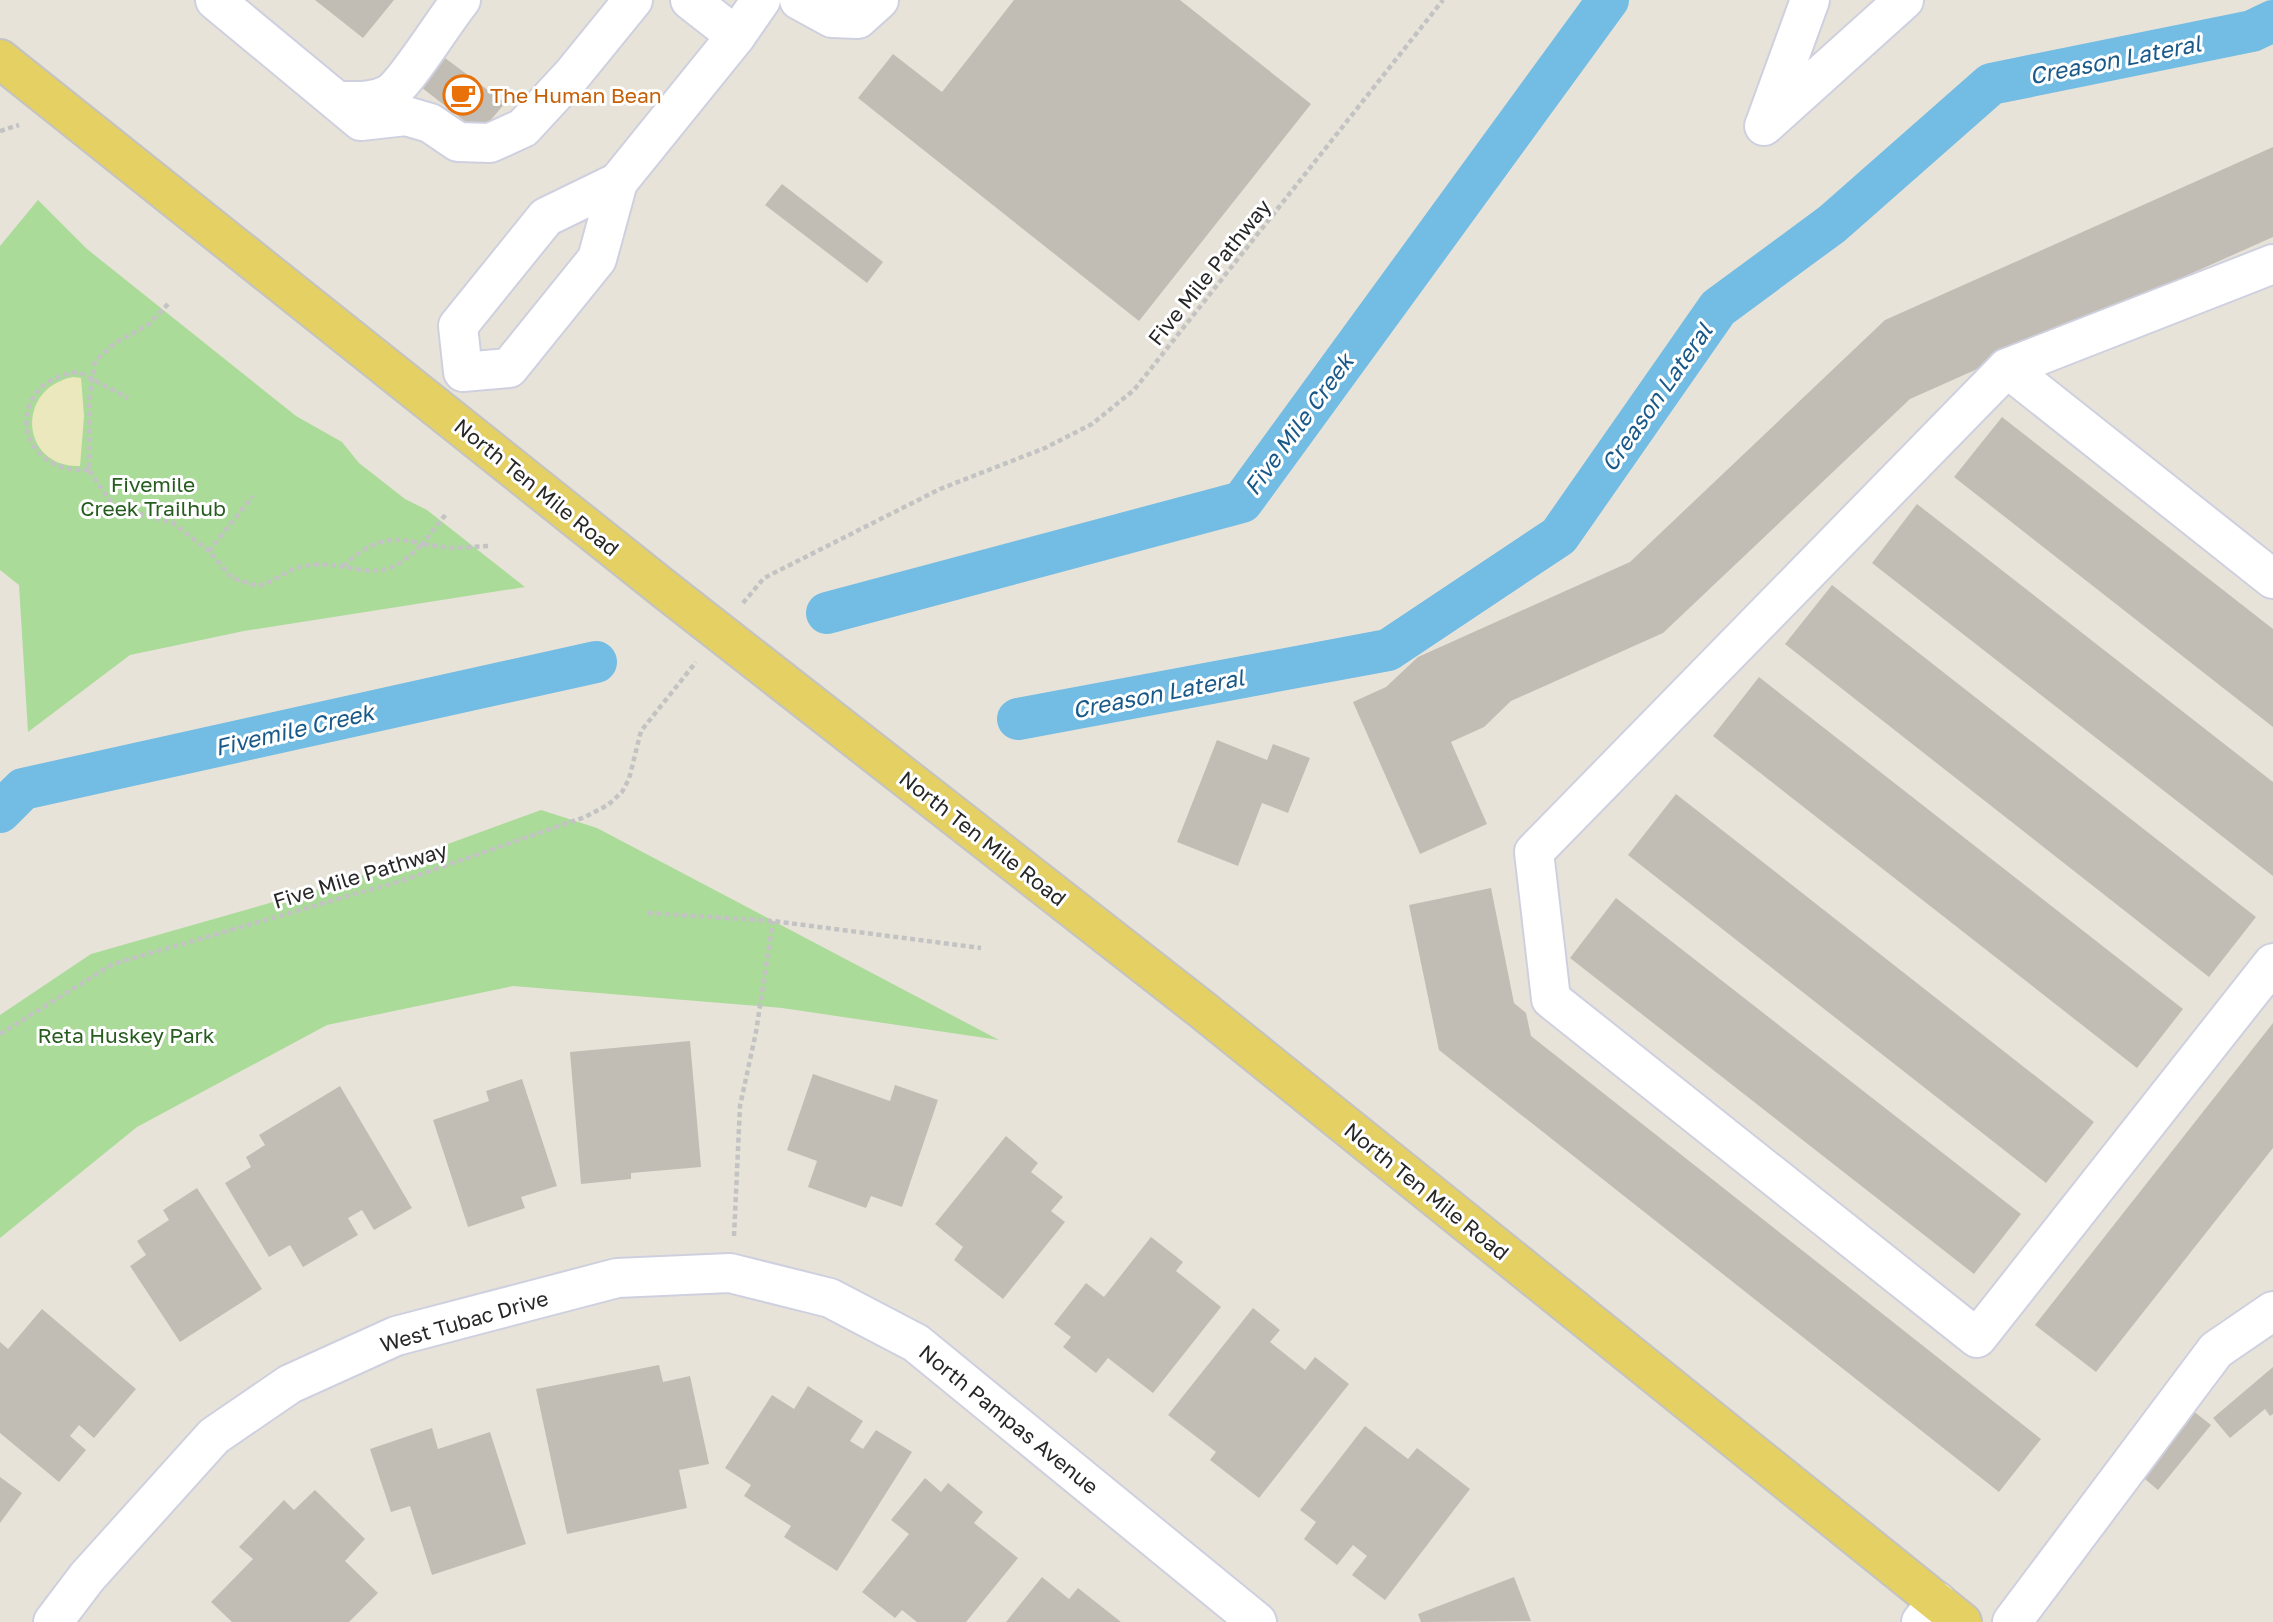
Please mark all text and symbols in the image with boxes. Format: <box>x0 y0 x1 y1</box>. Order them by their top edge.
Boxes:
water label: Creason Lateral <box>2027 28 2205 89</box>
cafe icon: The Human Bean <box>442 74 484 116</box>
place label: The Human Bean <box>490 82 662 108</box>
street label: Five Mile Pathway <box>1142 193 1276 350</box>
water label: Creason Lateral <box>1595 316 1718 476</box>
water label: Five Mile Creek <box>1237 346 1360 500</box>
street label: North Ten Mile Road <box>449 413 625 561</box>
park label: Fivemile Creek Trailhub <box>80 471 226 521</box>
water label: Creason Lateral <box>1070 662 1248 723</box>
water label: Fivemile Creek <box>212 697 378 761</box>
street label: North Ten Mile Road <box>895 765 1071 911</box>
street label: Five Mile Pathway <box>270 836 450 914</box>
park label: Reta Huskey Park <box>37 1022 215 1048</box>
street label: North Ten Mile Road <box>1339 1117 1515 1265</box>
street label: West Tubac Drive <box>377 1285 551 1357</box>
street label: North Pampas Avenue <box>914 1339 1104 1499</box>

